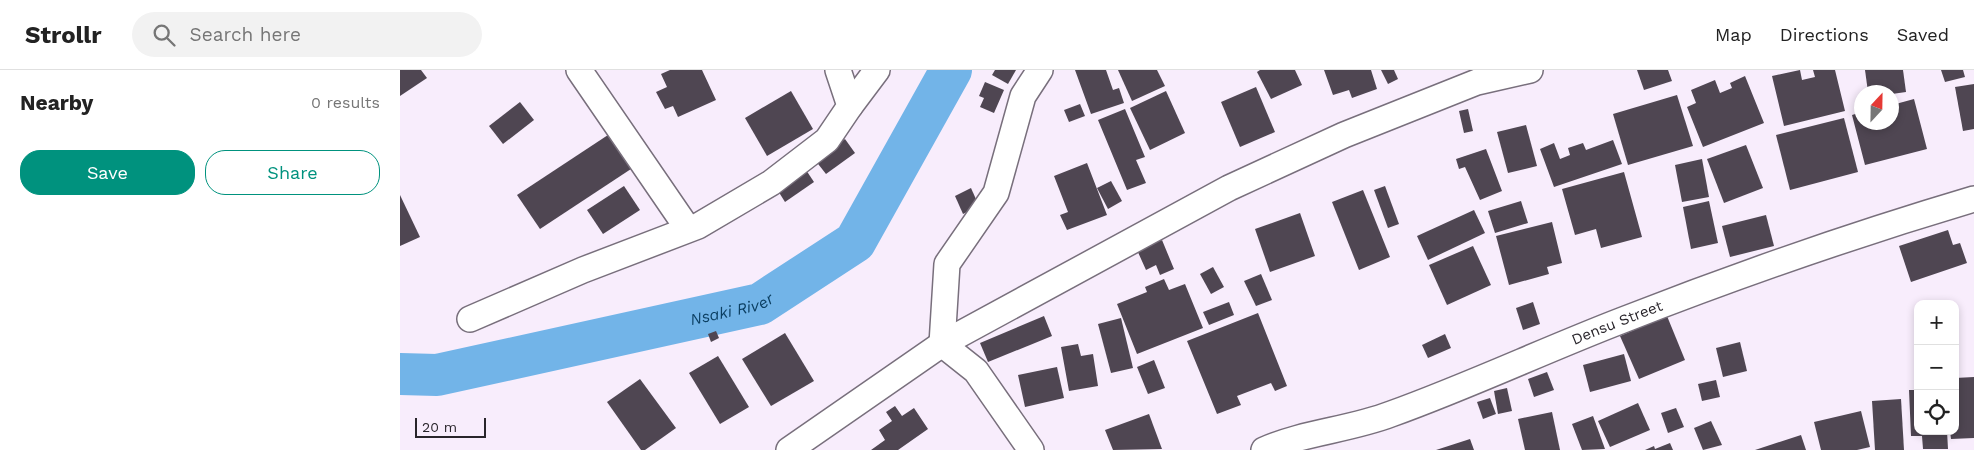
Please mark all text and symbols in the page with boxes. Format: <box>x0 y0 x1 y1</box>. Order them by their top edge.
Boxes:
search box <box>132 12 482 57</box>
text: Strollr <box>25 21 102 49</box>
icon: search <box>150 21 178 49</box>
text: Search here <box>190 23 301 46</box>
text: Map <box>1715 24 1752 45</box>
text: Directions <box>1780 24 1869 45</box>
text: Saved <box>1897 24 1949 45</box>
north arrow <box>1854 85 1899 130</box>
text: Nearby <box>20 90 93 115</box>
text: 0 results <box>311 93 380 112</box>
button: Save <box>20 150 195 195</box>
button: Share <box>205 150 380 195</box>
water label: Nsaki River <box>688 288 778 329</box>
street label: Densu Street <box>1569 296 1666 349</box>
map controls <box>1914 300 1959 435</box>
button: + <box>1914 300 1959 345</box>
button: − <box>1914 345 1959 390</box>
button: locate <box>1914 390 1959 435</box>
scale bar <box>415 415 486 438</box>
text: 20 m <box>422 419 457 435</box>

